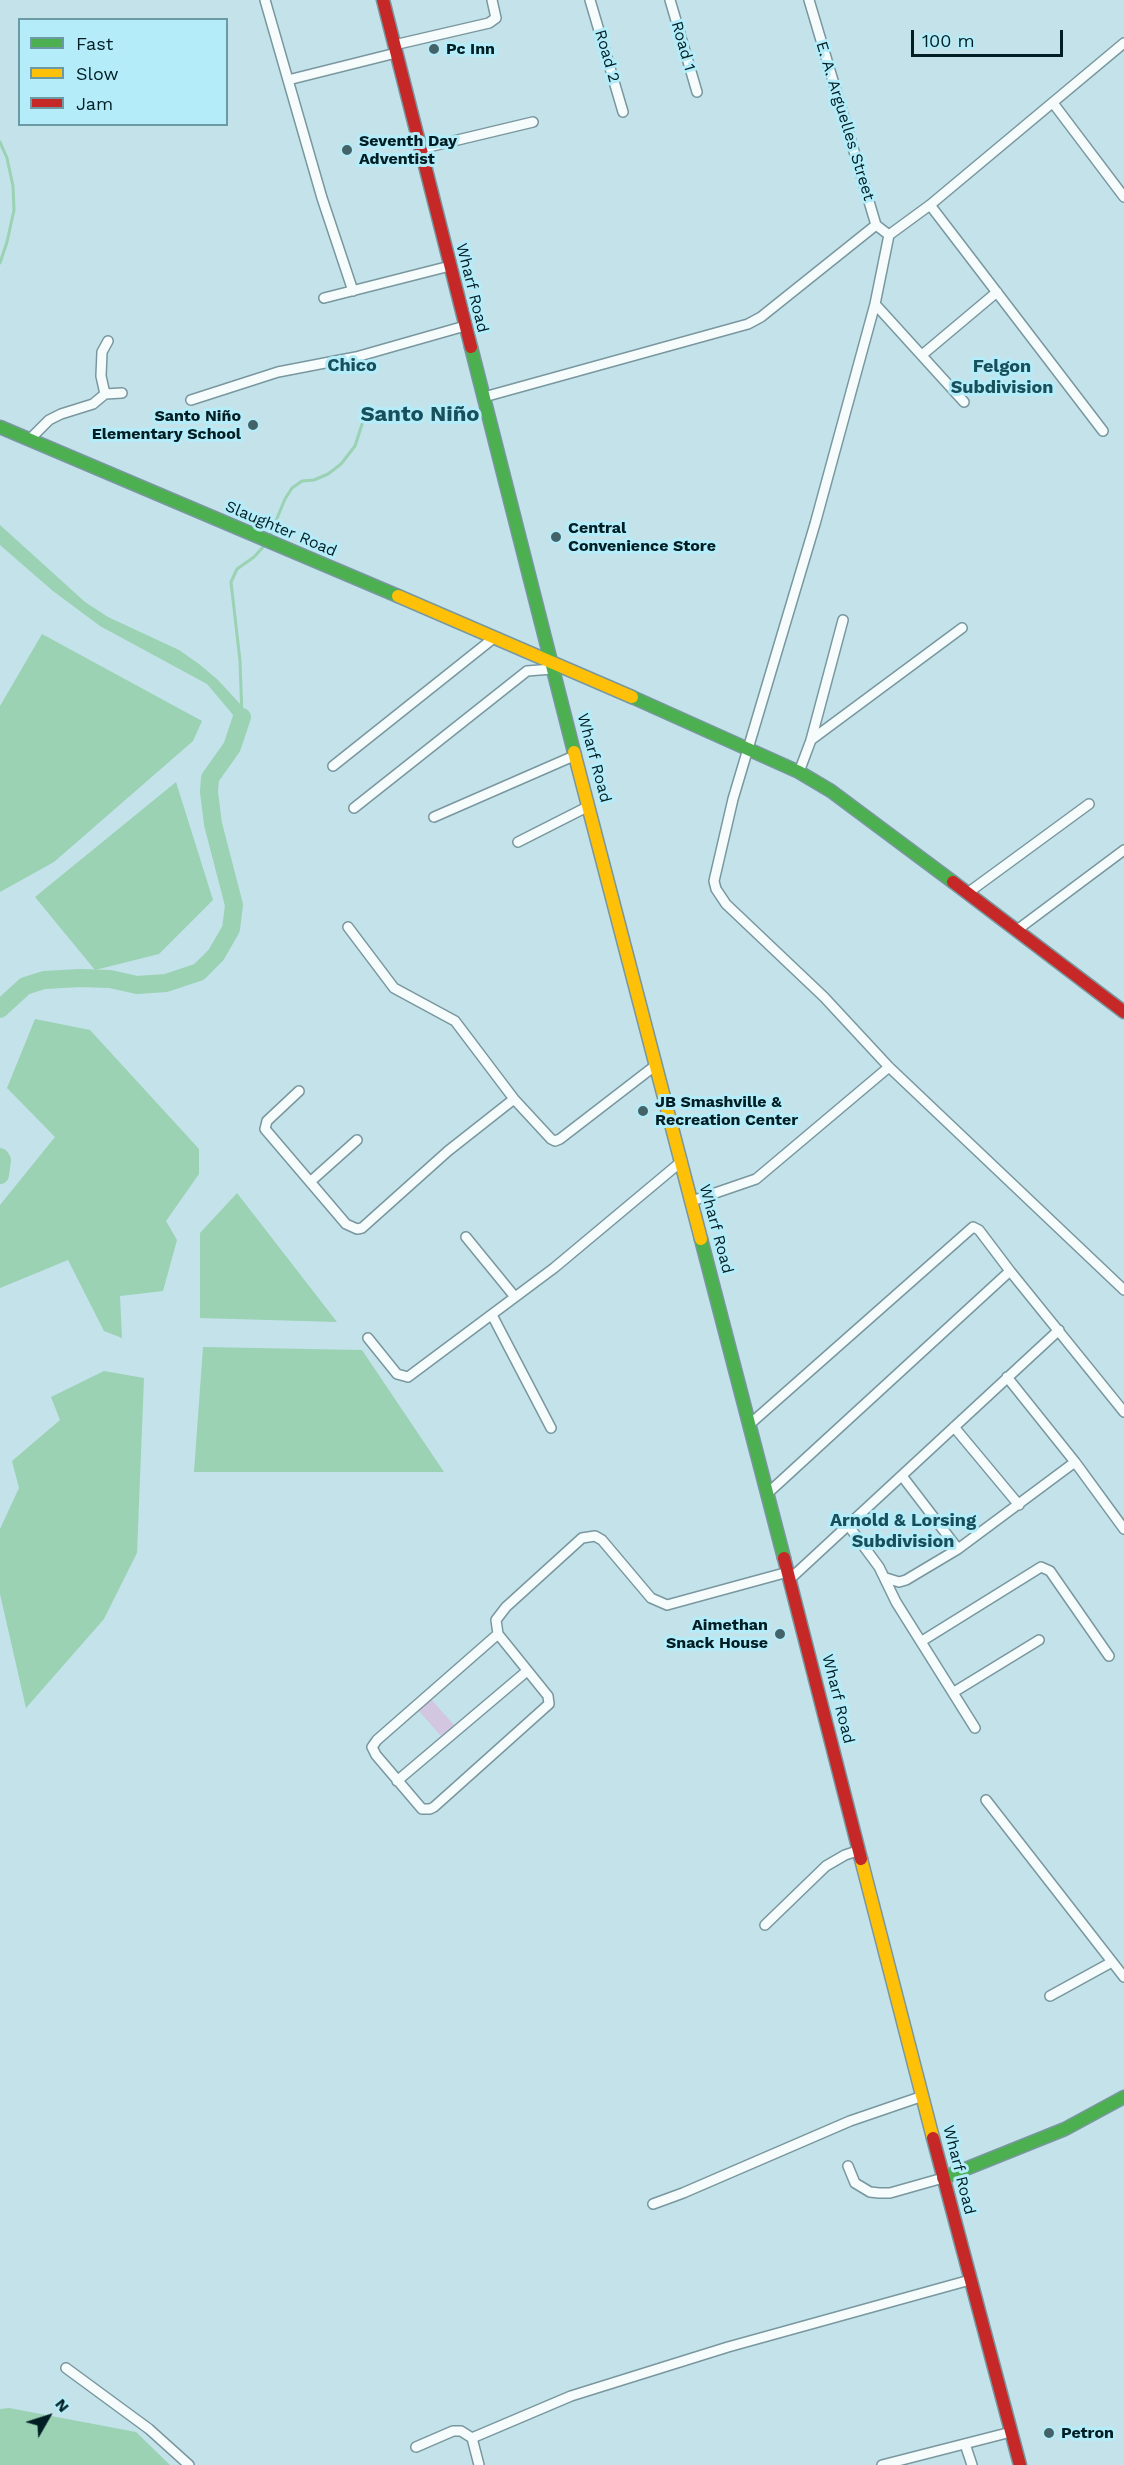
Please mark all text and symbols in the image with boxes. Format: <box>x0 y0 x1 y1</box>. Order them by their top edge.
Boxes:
legend <box>18 18 228 126</box>
scale bar <box>914 18 1066 56</box>
street label: Road 1 <box>667 19 699 73</box>
street label: Road 2 <box>590 27 624 85</box>
text: 100 m <box>922 30 975 51</box>
text: Fast <box>76 33 113 54</box>
place label: Pc Inn <box>446 39 495 59</box>
street label: E. A. Arguelles Street <box>812 39 878 203</box>
marker: Pc Inn <box>427 42 441 56</box>
text: Slow <box>76 63 119 84</box>
text: Jam <box>76 93 113 114</box>
place label: Seventh Day Adventist <box>359 131 457 169</box>
marker: Seventh Day Adventist <box>340 143 354 157</box>
street label: Wharf Road <box>452 241 492 335</box>
district label: Chico <box>327 355 377 377</box>
district label: Felgon Subdivision <box>951 356 1053 398</box>
district label: Santo Niño <box>360 402 480 428</box>
place label: Santo Niño Elementary School <box>92 406 241 444</box>
marker: Santo Niño Elementary School <box>246 418 260 432</box>
street label: Slaughter Road <box>222 497 340 561</box>
place label: Central Convenience Store <box>568 518 716 556</box>
marker: Central Convenience Store <box>549 530 563 544</box>
street label: Wharf Road <box>573 711 615 805</box>
place label: JB Smashville & Recreation Center <box>655 1092 798 1130</box>
marker: JB Smashville & Recreation Center <box>636 1104 650 1118</box>
street label: Wharf Road <box>695 1182 737 1276</box>
district label: Arnold & Lorsing Subdivision <box>830 1510 976 1552</box>
place label: Aimethan Snack House <box>666 1615 768 1653</box>
marker: Aimethan Snack House <box>773 1627 787 1641</box>
street label: Wharf Road <box>818 1652 858 1746</box>
street label: Wharf Road <box>939 2123 979 2217</box>
north arrow <box>18 2387 78 2447</box>
text: N <box>51 2395 73 2416</box>
place label: Petron <box>1061 2423 1114 2443</box>
marker: Petron <box>1042 2426 1056 2440</box>

